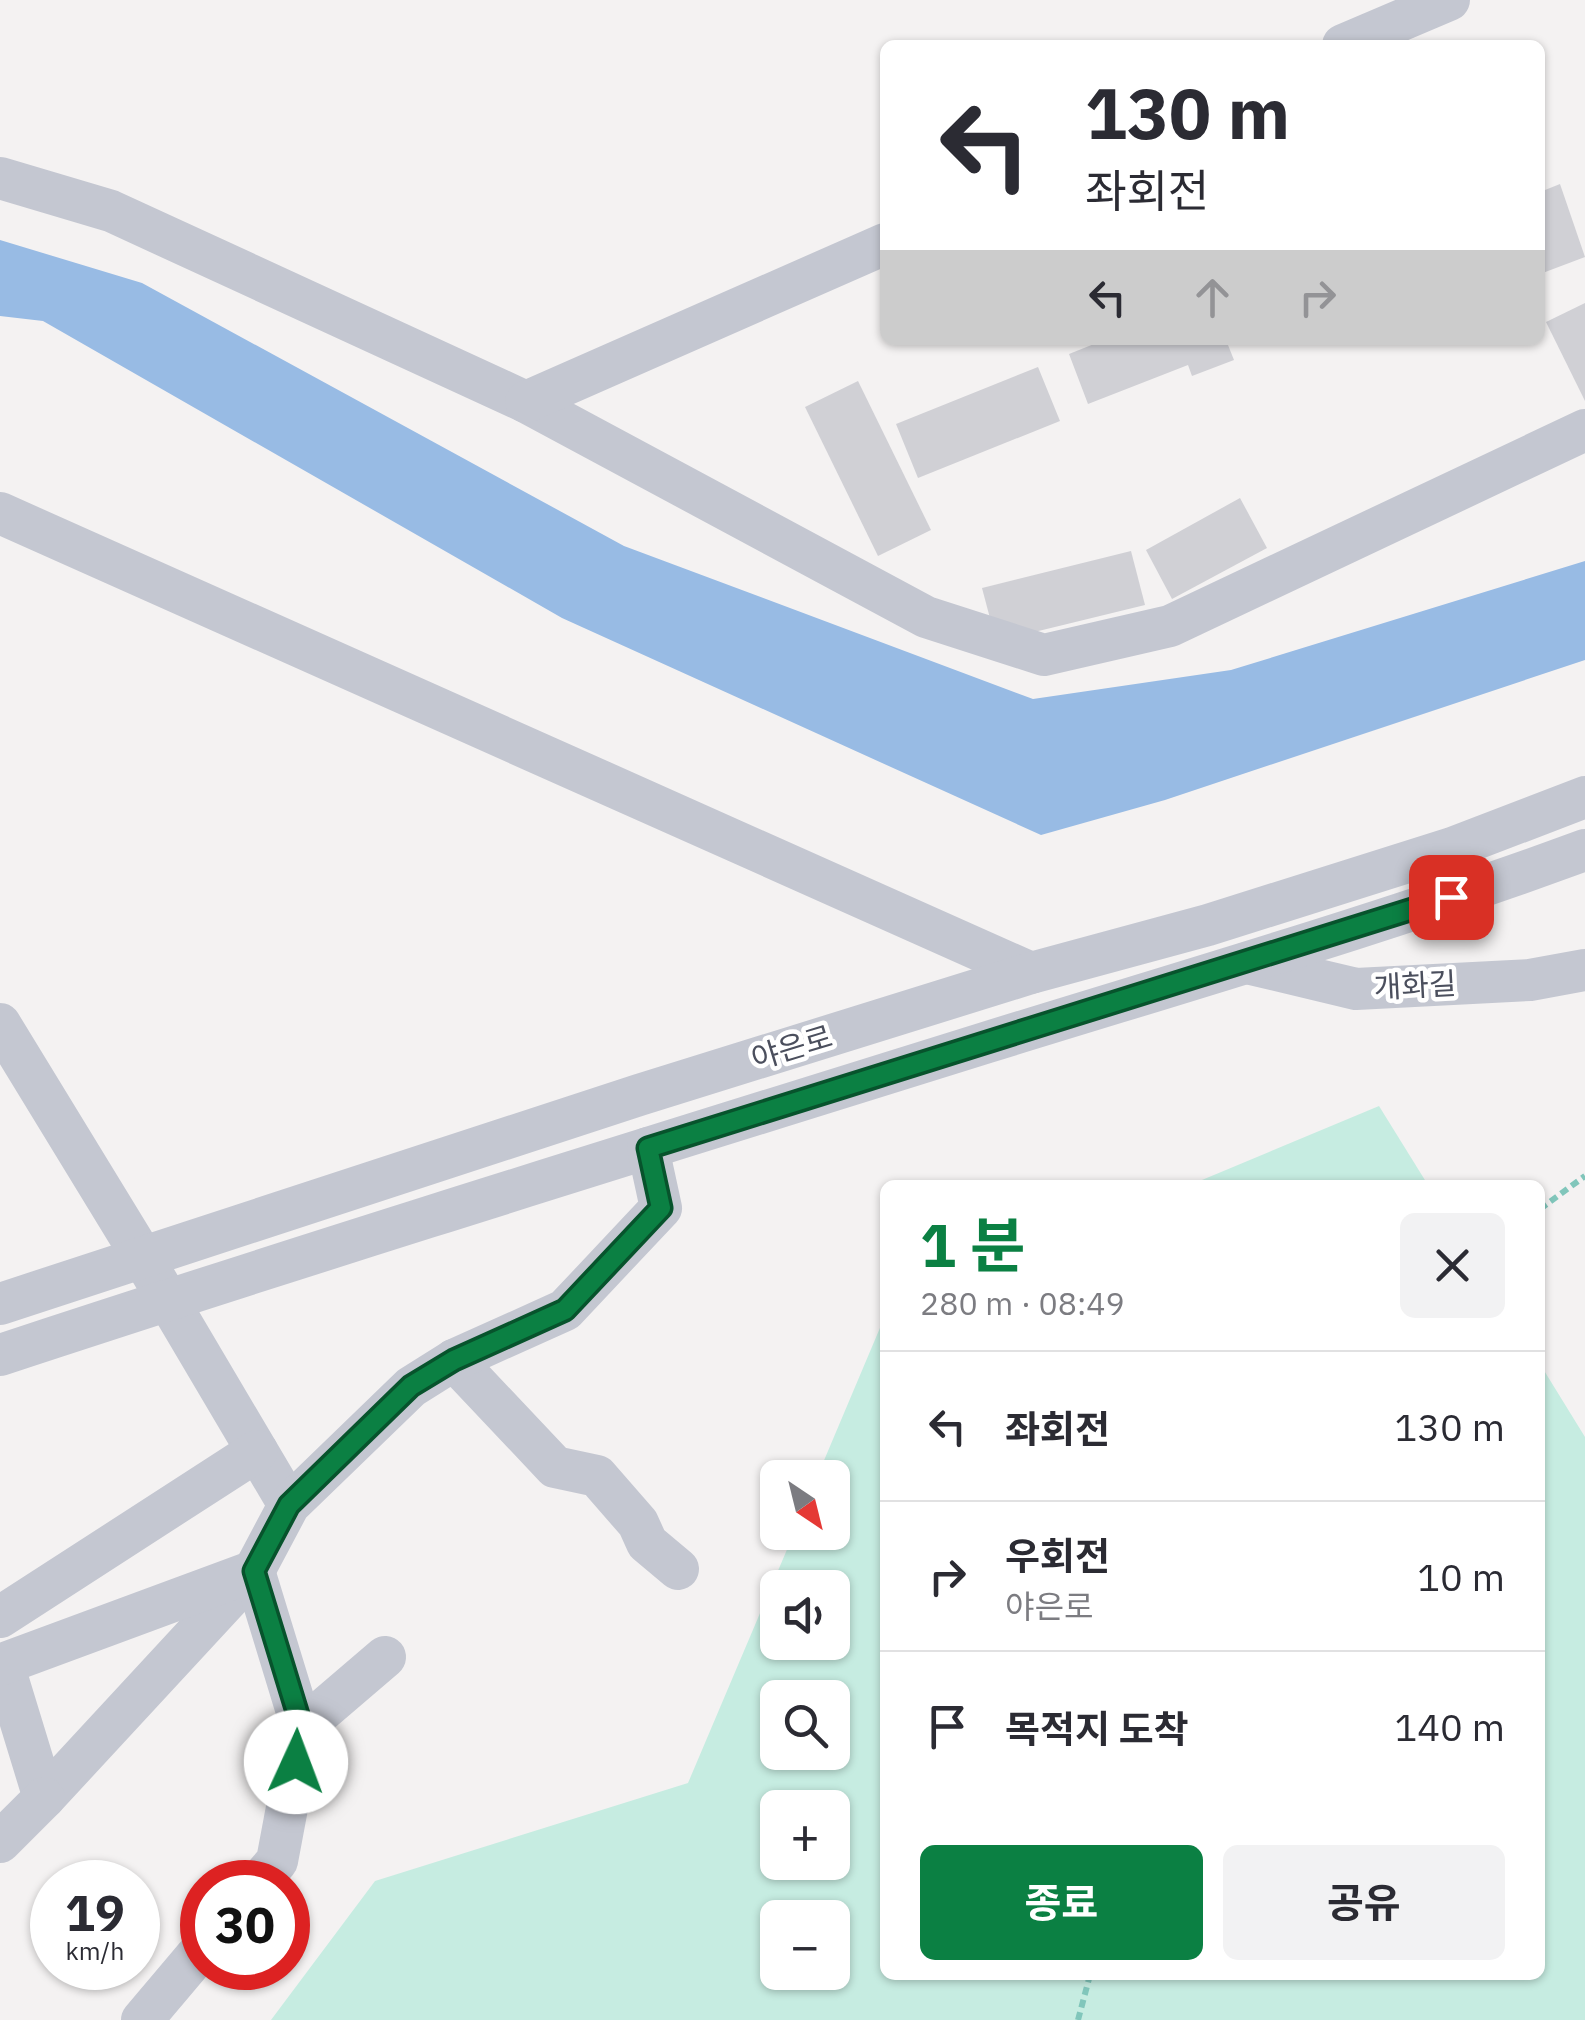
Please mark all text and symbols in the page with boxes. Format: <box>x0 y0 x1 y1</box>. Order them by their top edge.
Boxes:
text: 130 m <box>1085 67 1290 158</box>
icon: left <box>920 80 1050 210</box>
text: 좌회전 <box>1085 161 1209 219</box>
icon: left <box>1080 270 1135 325</box>
icon: ahead <box>1185 270 1240 325</box>
icon: right <box>1290 270 1345 325</box>
pin <box>1409 855 1494 940</box>
icon: arrive <box>1424 870 1479 925</box>
street label: 개화길 <box>1373 963 1457 1006</box>
street label: 야은로 <box>746 1016 837 1077</box>
text: 1 분 <box>920 1205 1025 1284</box>
button: close <box>1400 1213 1505 1318</box>
text: 280 m · 08:49 <box>920 1282 1125 1324</box>
icon: left <box>920 1399 975 1454</box>
text: 130 m <box>1394 1402 1505 1451</box>
text: 좌회전 <box>1005 1404 1110 1453</box>
north arrow <box>760 1460 850 1550</box>
map controls <box>760 1460 850 1990</box>
text: 우회전 <box>1005 1531 1110 1580</box>
icon: right <box>920 1549 975 1604</box>
text: 10 m <box>1417 1552 1505 1601</box>
button: sound <box>760 1570 850 1660</box>
text: 야은로 <box>1005 1585 1093 1627</box>
button: search <box>760 1680 850 1770</box>
icon: arrive <box>920 1699 975 1754</box>
text: 140 m <box>1394 1702 1505 1751</box>
text: 목적지 도착 <box>1005 1704 1189 1753</box>
position arrow <box>244 1710 348 1814</box>
button: + <box>760 1790 850 1880</box>
button: 종료 <box>920 1845 1203 1960</box>
button: 공유 <box>1223 1845 1505 1960</box>
speed limit sign: 30 <box>180 1860 310 1990</box>
text: 19 <box>65 1880 125 1945</box>
button: − <box>760 1900 850 1990</box>
text: km/h <box>66 1934 124 1967</box>

